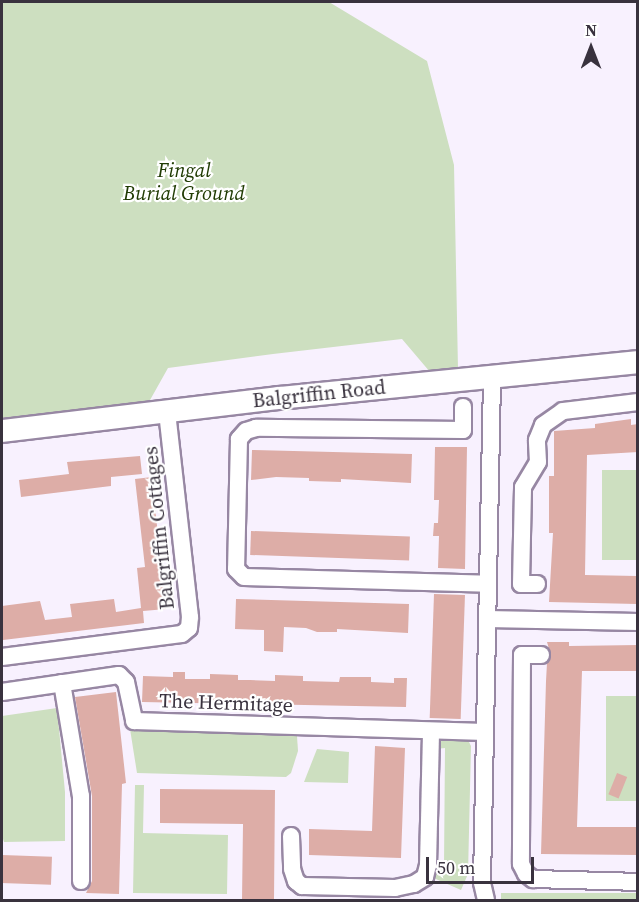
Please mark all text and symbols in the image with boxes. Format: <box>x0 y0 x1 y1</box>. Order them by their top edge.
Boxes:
north arrow <box>561 18 621 78</box>
text: N <box>585 19 597 41</box>
park label: Fingal Burial Ground <box>123 159 245 206</box>
street label: Balgriffin Road <box>251 375 387 413</box>
street label: Balgriffin Cottages <box>138 445 180 611</box>
street label: The Hermitage <box>159 689 293 717</box>
scale bar <box>429 845 537 883</box>
text: 50 m <box>437 855 475 880</box>

